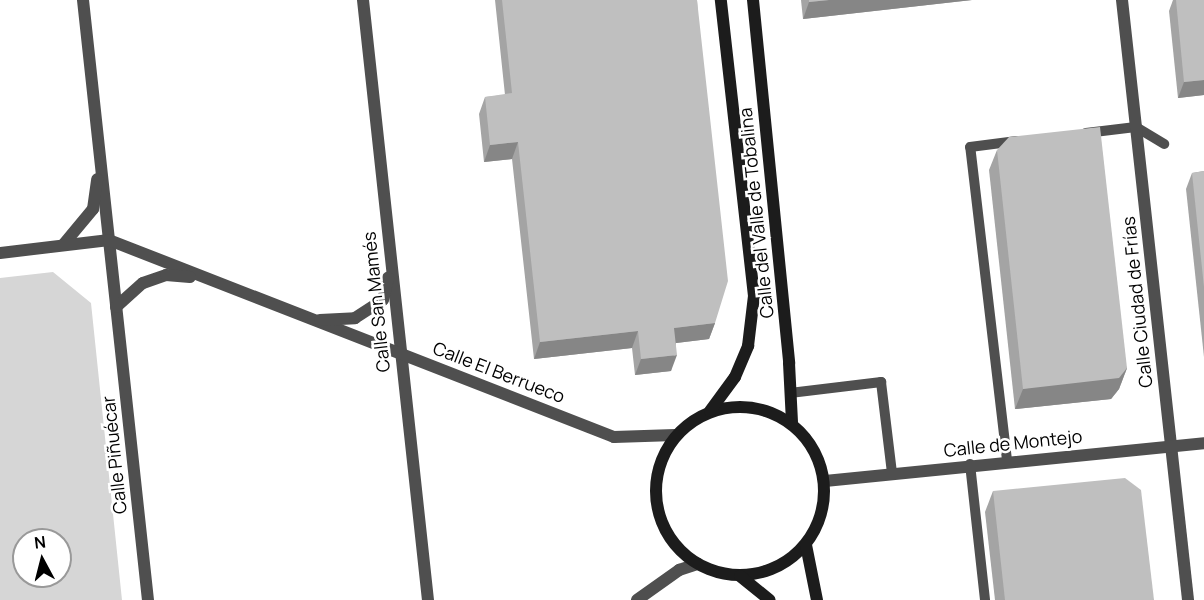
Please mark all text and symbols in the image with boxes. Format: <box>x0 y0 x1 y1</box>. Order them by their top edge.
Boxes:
street label: Calle del Valle de Tobalina <box>734 107 778 319</box>
street label: Calle Ciudad de Frías <box>1117 215 1157 389</box>
street label: Calle San Mamés <box>358 231 394 373</box>
street label: Calle El Berrueco <box>430 337 568 407</box>
street label: Calle Piñuécar <box>97 395 131 515</box>
street label: Calle de Montejo <box>943 425 1083 461</box>
north arrow <box>12 528 72 588</box>
text: N <box>33 531 47 554</box>

